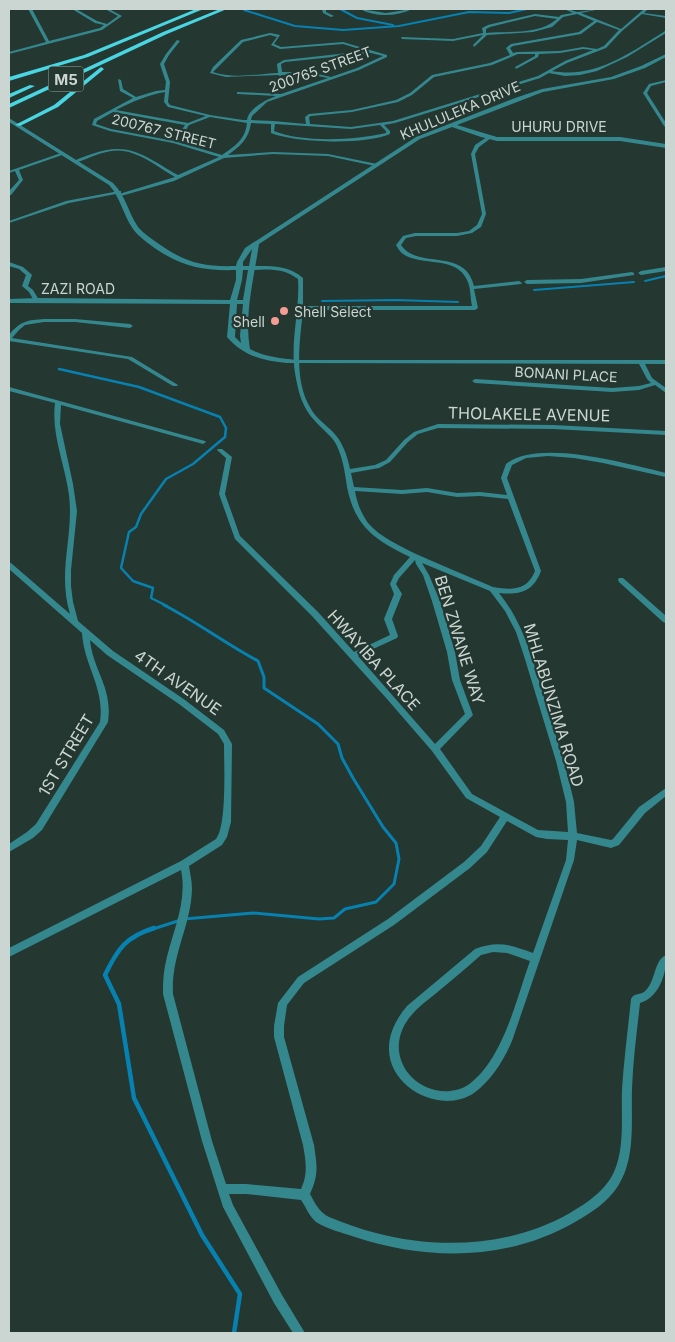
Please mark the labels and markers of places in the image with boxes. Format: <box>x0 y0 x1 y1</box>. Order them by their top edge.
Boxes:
place label: Shell Select <box>294 303 372 320</box>
marker: Shell Select <box>278 305 290 317</box>
place label: Shell <box>233 313 265 330</box>
marker: Shell <box>269 315 281 327</box>

